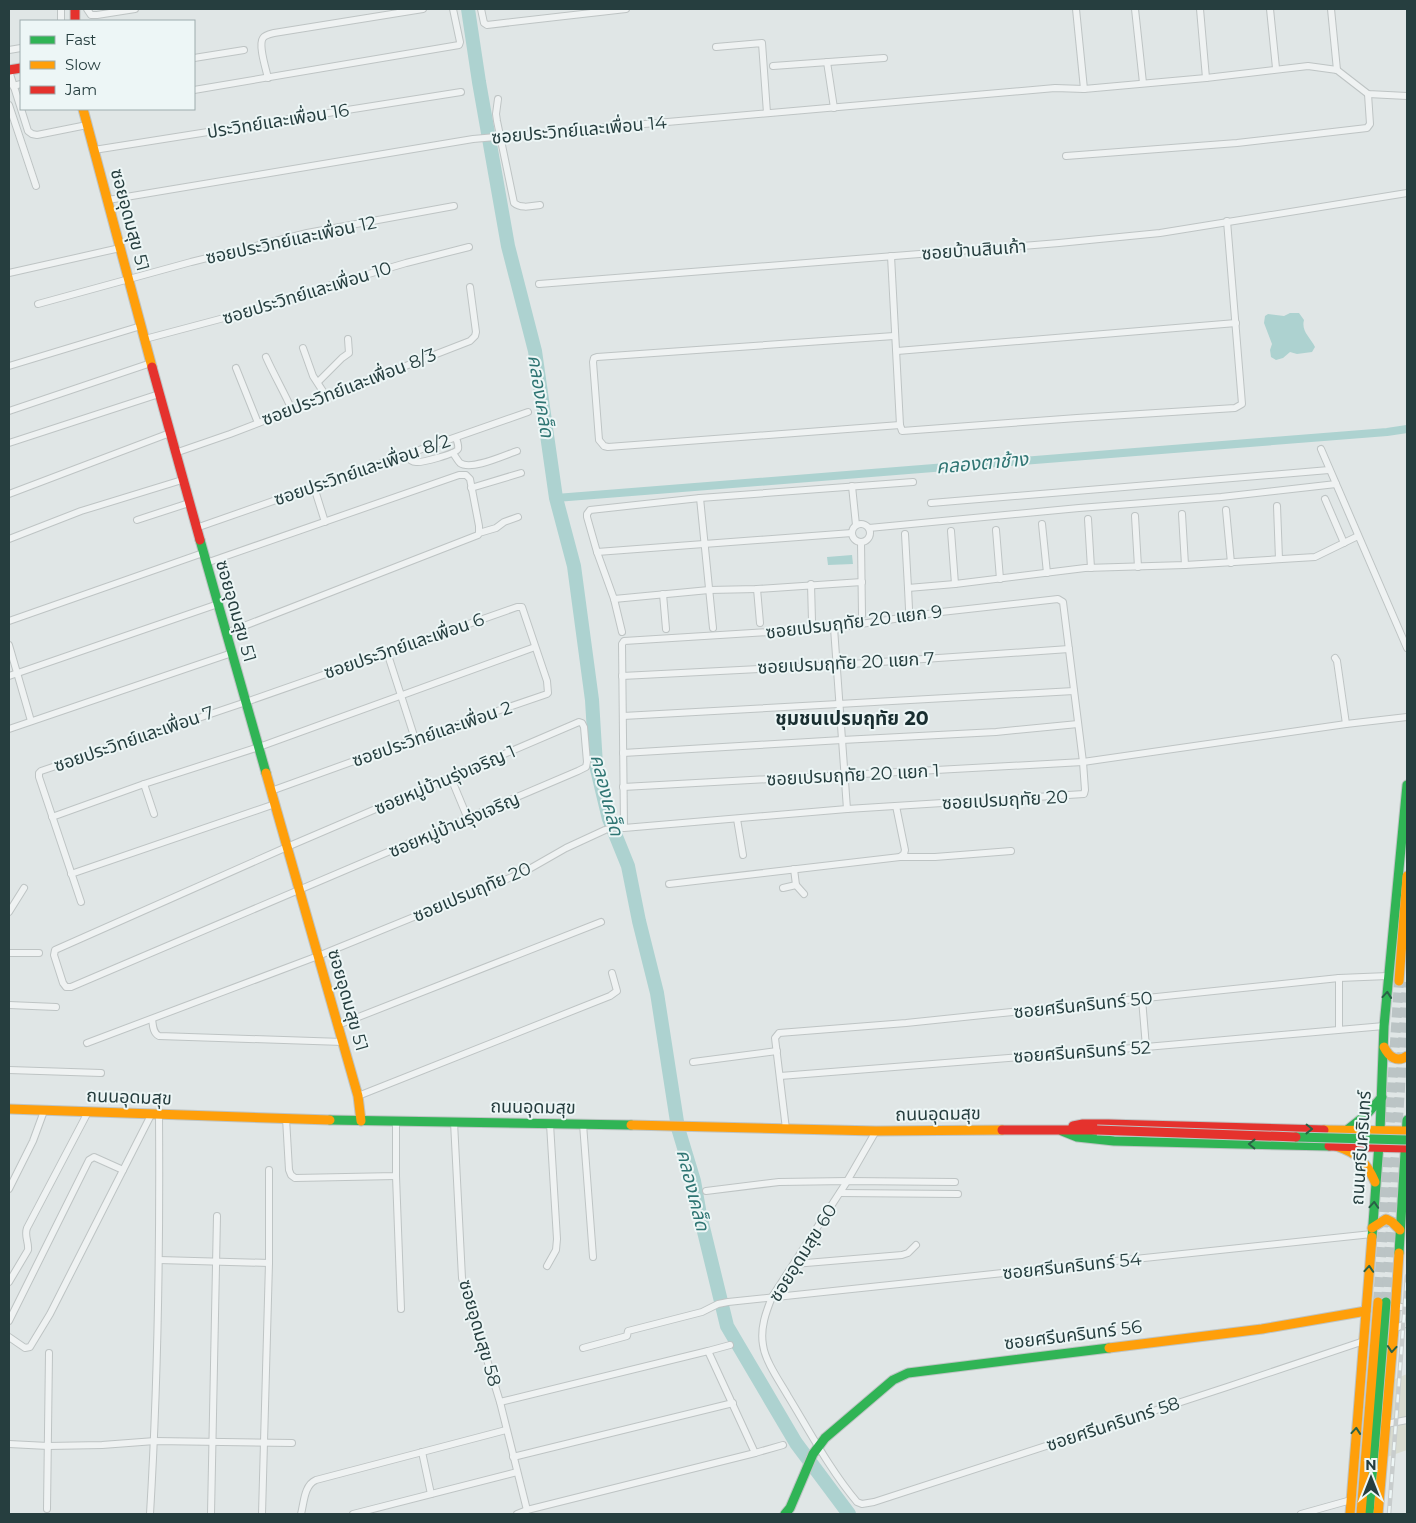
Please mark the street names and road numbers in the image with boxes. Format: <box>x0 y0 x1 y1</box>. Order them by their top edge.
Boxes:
street label: ประวิทย์และเพื่อน 16 <box>205 97 351 143</box>
street label: ซอยประวิทย์และเพื่อน 14 <box>490 109 668 149</box>
street label: ซอยอุดมสุข 51 <box>106 166 154 274</box>
street label: ซอยประวิทย์และเพื่อน 12 <box>203 209 378 269</box>
street label: ซอยบ้านสินเก้า <box>921 235 1027 265</box>
street label: ซอยประวิทย์และเพื่อน 10 <box>219 255 394 329</box>
street label: ซอยประวิทย์และเพื่อน 8/3 <box>258 342 439 430</box>
street label: ซอยประวิทย์และเพื่อน 8/2 <box>270 428 453 511</box>
street label: ซอยอุดมสุข 51 <box>211 557 261 665</box>
street label: ซอยเปรมฤทัย 20 แยก 9 <box>764 600 944 644</box>
street label: ซอยประวิทย์และเพื่อน 6 <box>320 606 487 684</box>
street label: ซอยเปรมฤทัย 20 แยก 7 <box>757 647 935 679</box>
street label: ซอยประวิทย์และเพื่อน 2 <box>349 694 515 772</box>
street label: ซอยประวิทย์และเพื่อน 7 <box>50 699 217 777</box>
street label: ซอยหมู่บ้านรุ่งเจริญ 1 <box>371 740 519 821</box>
street label: ซอยเปรมฤทัย 20 แยก 1 <box>766 759 940 791</box>
street label: ซอยเปรมฤทัย 20 <box>941 786 1069 814</box>
street label: ซอยหมู่บ้านรุ่งเจริญ <box>385 788 523 863</box>
street label: ซอยเปรมฤทัย 20 <box>410 857 534 927</box>
street label: ซอยอุดมสุข 51 <box>323 946 373 1054</box>
street label: ซอยศรีนครินทร์ 50 <box>1012 987 1154 1023</box>
street label: ซอยศรีนครินทร์ 52 <box>1012 1036 1152 1068</box>
street label: ถนนอุดมสุข <box>86 1085 172 1109</box>
street label: ถนนศรีนครินทร์ <box>1346 1089 1376 1206</box>
street label: ถนนอุดมสุข <box>490 1095 576 1119</box>
street label: ถนนอุดมสุข <box>895 1102 981 1126</box>
street label: ซอยอุดมสุข 60 <box>764 1200 842 1306</box>
street label: ซอยศรีนครินทร์ 54 <box>1001 1248 1143 1284</box>
street label: ซอยอุดมสุข 58 <box>454 1277 506 1389</box>
street label: ซอยศรีนครินทร์ 56 <box>1003 1316 1143 1354</box>
street label: ซอยศรีนครินทร์ 58 <box>1043 1392 1183 1456</box>

